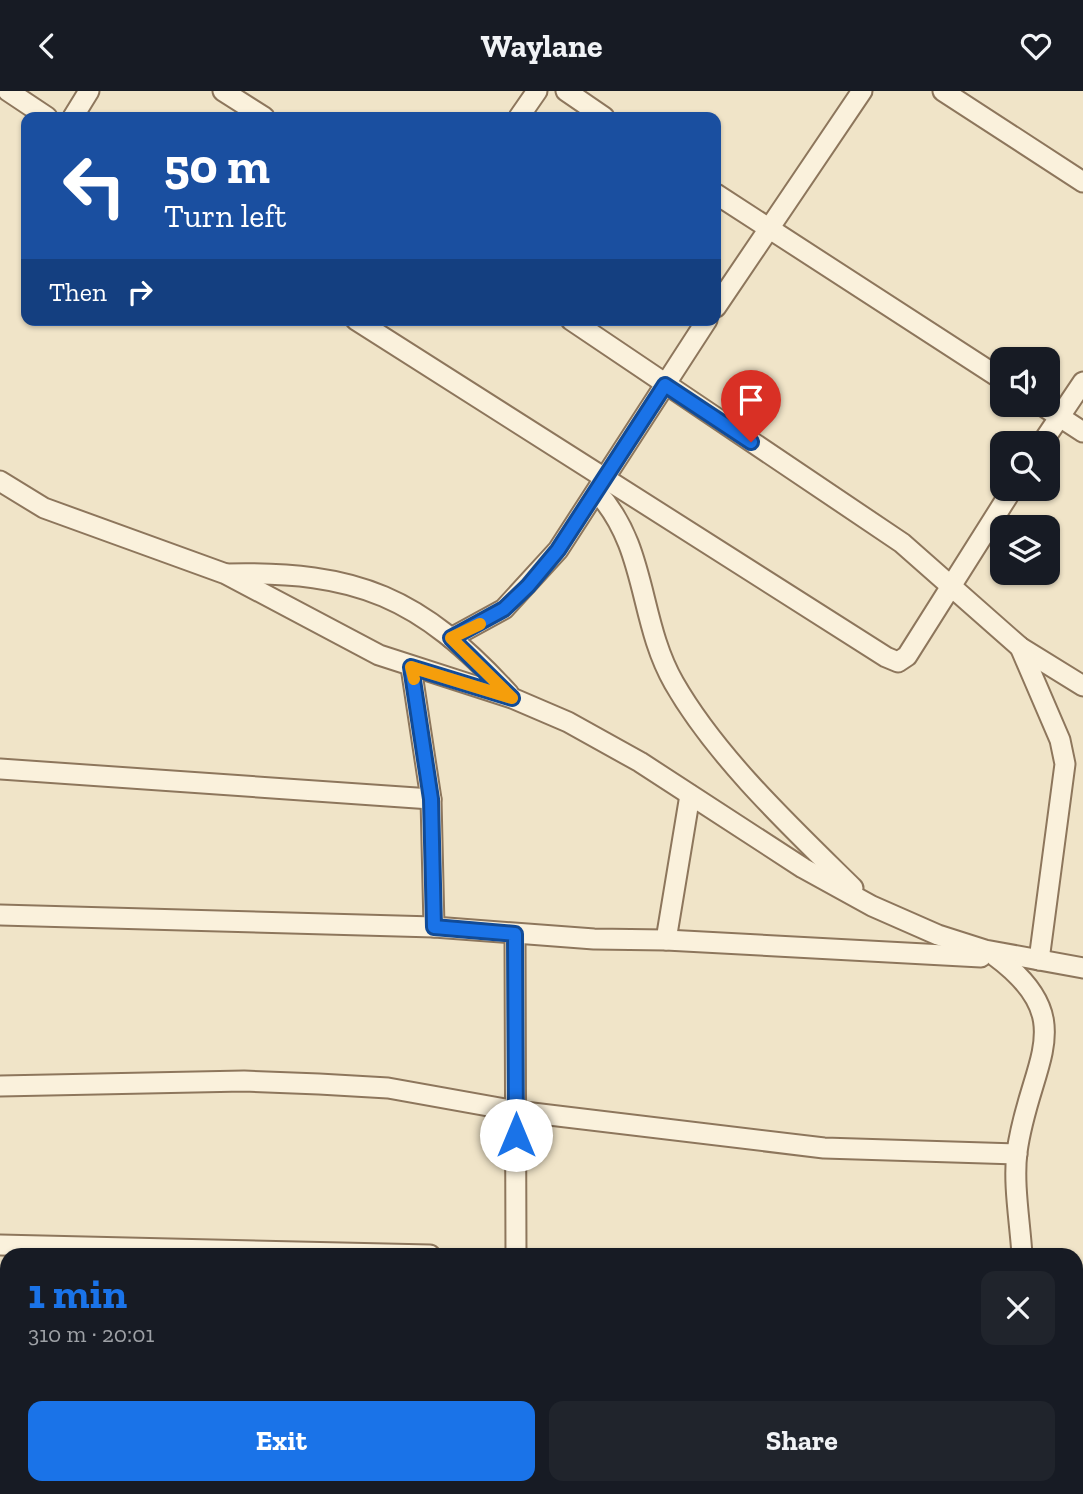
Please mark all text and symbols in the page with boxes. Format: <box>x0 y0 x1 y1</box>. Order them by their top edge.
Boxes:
icon: back <box>28 27 66 65</box>
text: Waylane <box>481 27 602 65</box>
icon: heart <box>1017 27 1055 65</box>
text: 50 m <box>164 137 270 196</box>
icon: left <box>49 140 140 231</box>
text: Turn left <box>164 197 286 235</box>
icon: right <box>121 273 159 311</box>
text: Then <box>49 276 107 308</box>
map controls <box>990 347 1060 585</box>
button: sound <box>990 347 1060 417</box>
pin <box>721 370 781 442</box>
icon: arrive <box>732 381 770 419</box>
button: search <box>990 431 1060 501</box>
button: layers <box>990 515 1060 585</box>
position arrow <box>479 1098 553 1172</box>
text: 1 min <box>28 1268 127 1319</box>
button: close <box>981 1271 1055 1345</box>
text: 310 m · 20:01 <box>28 1320 154 1348</box>
button: Exit <box>28 1401 535 1481</box>
button: Share <box>549 1401 1055 1481</box>

